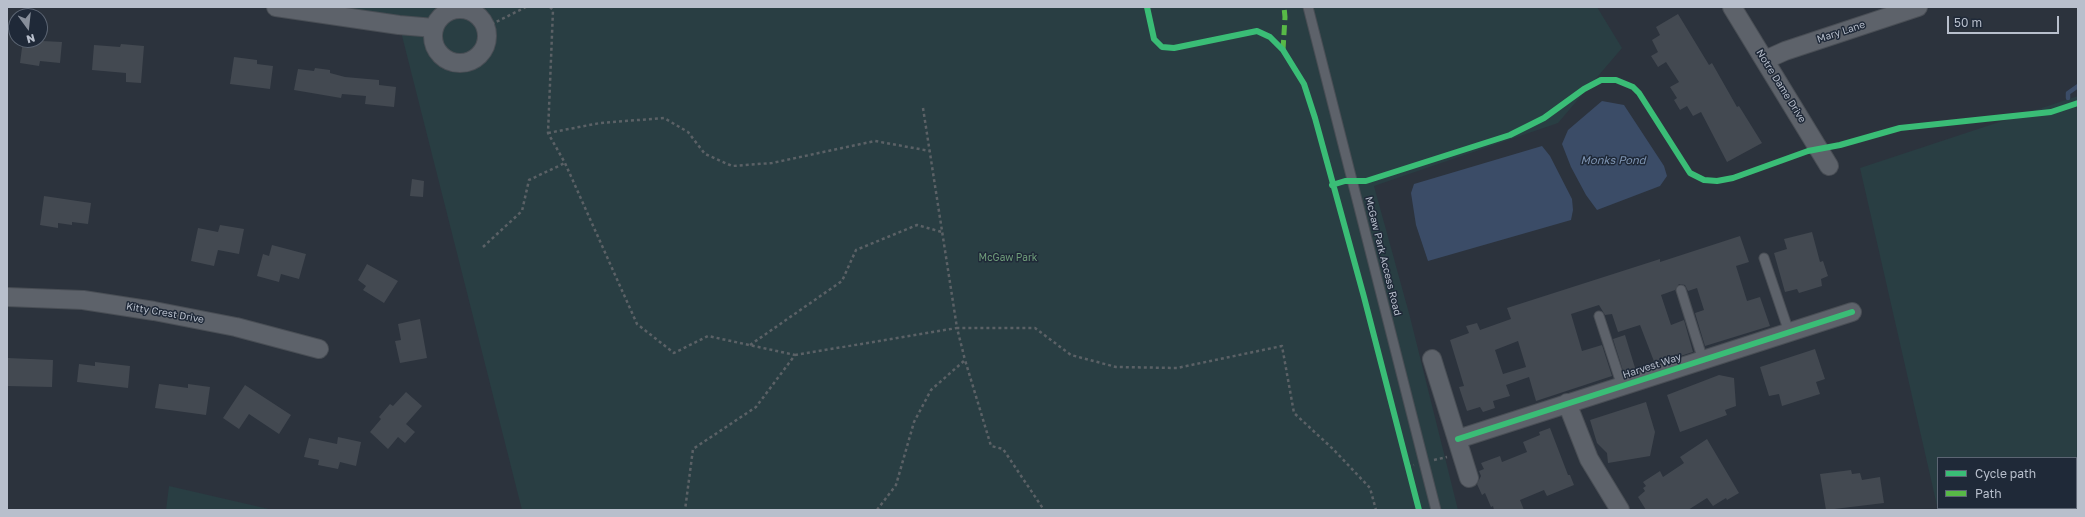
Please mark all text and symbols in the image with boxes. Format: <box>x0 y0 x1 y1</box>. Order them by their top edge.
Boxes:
north arrow <box>8 8 48 48</box>
scale bar <box>1949 8 2061 34</box>
text: 50 m <box>1954 15 1982 30</box>
street label: Mary Lane <box>1815 19 1867 45</box>
text: N <box>25 32 37 46</box>
street label: Notre Dame Drive <box>1754 47 1808 125</box>
water label: Monks Pond <box>1581 154 1645 168</box>
street label: McGaw Park Access Road <box>1362 195 1404 317</box>
park label: McGaw Park <box>979 252 1037 264</box>
street label: Kitty Crest Drive <box>125 300 205 326</box>
street label: Harvest Way <box>1621 351 1683 381</box>
legend <box>1937 457 2077 509</box>
text: Cycle path <box>1975 466 2036 481</box>
text: Path <box>1975 486 2002 501</box>

